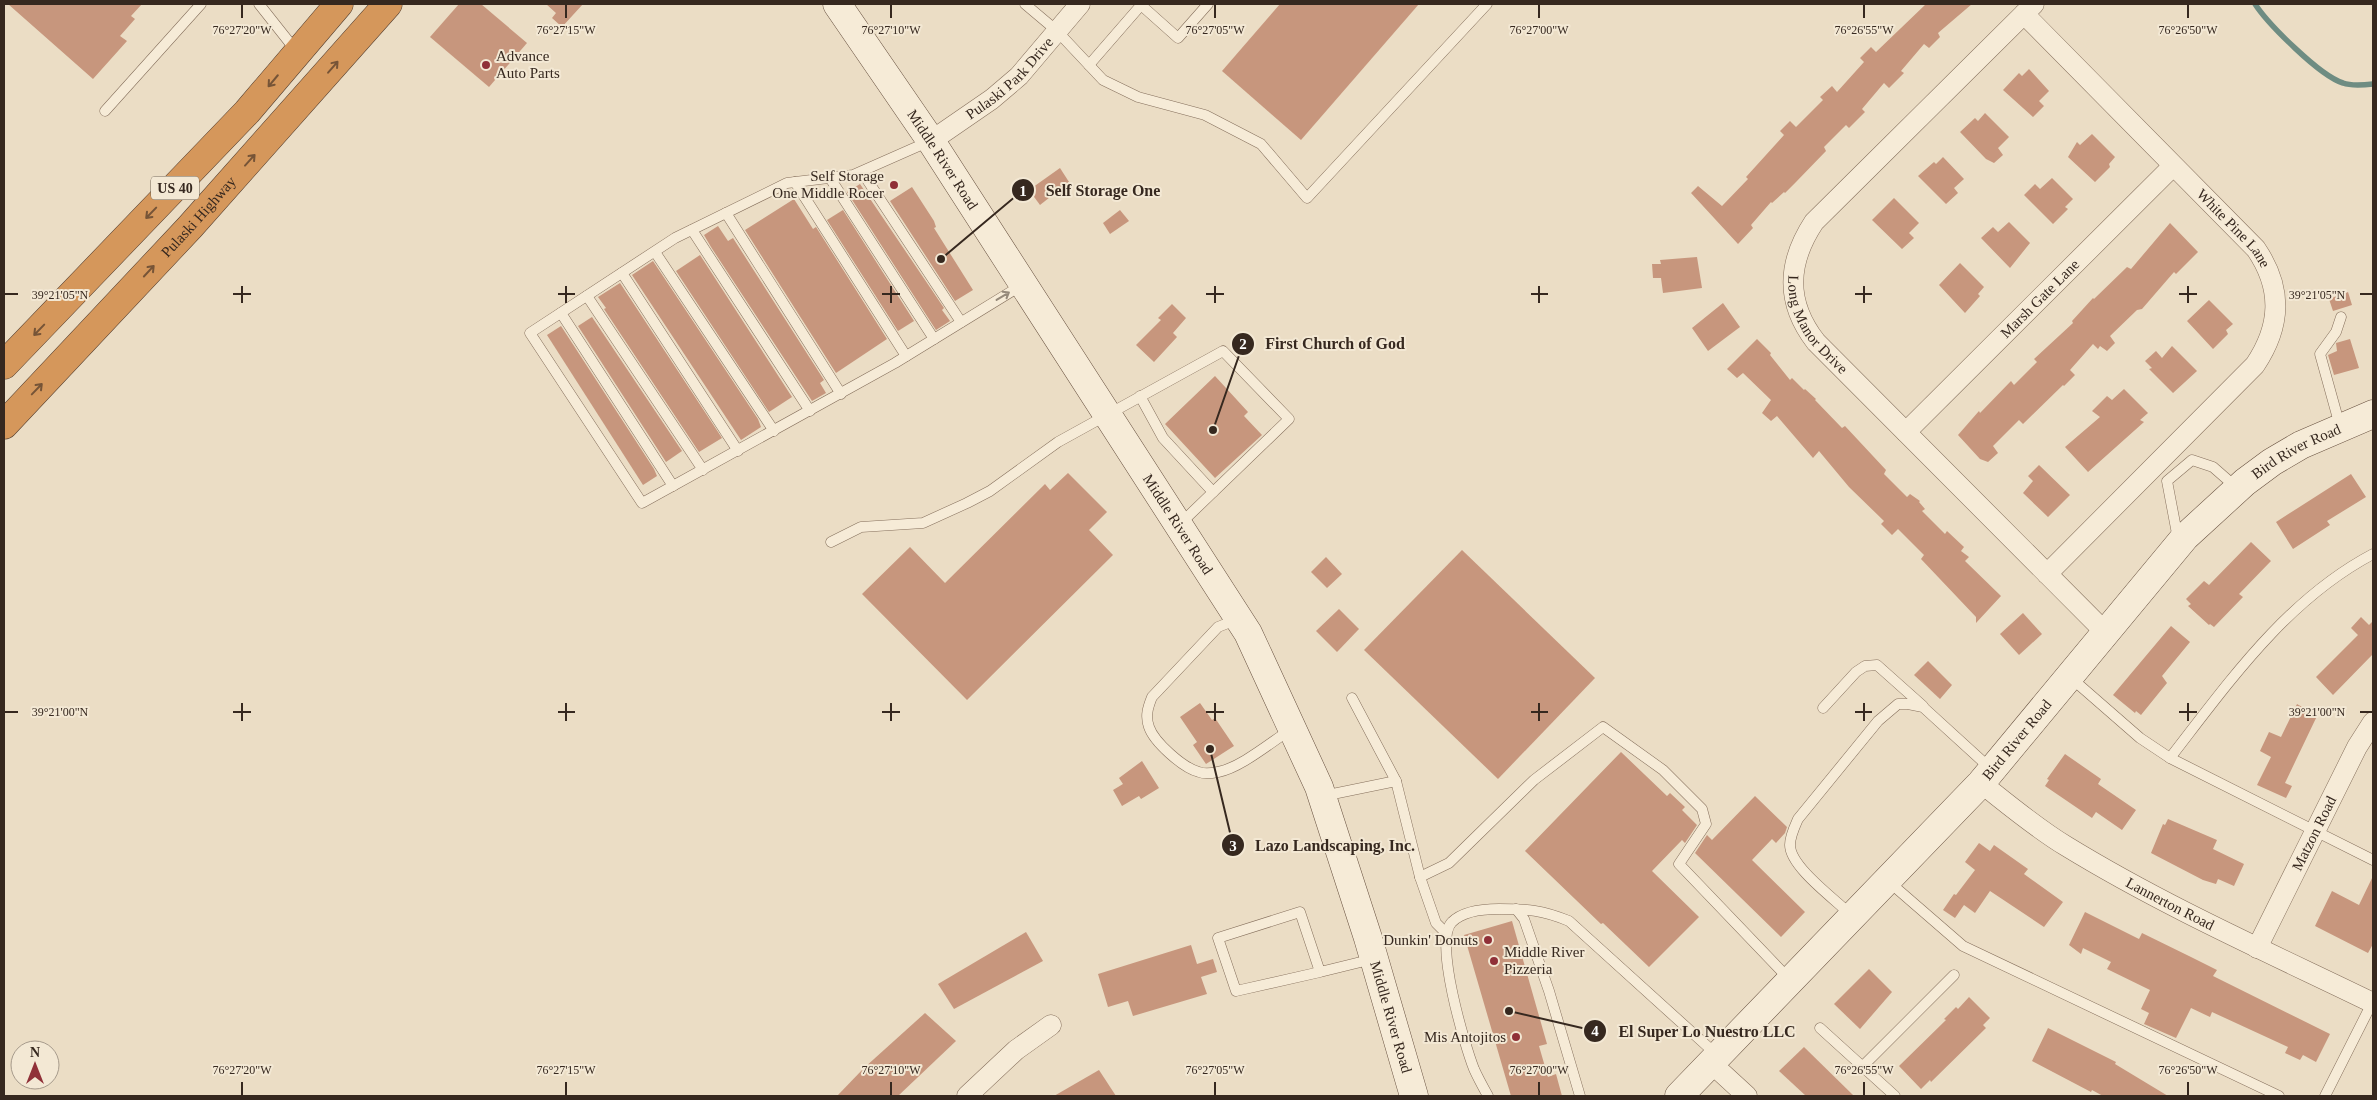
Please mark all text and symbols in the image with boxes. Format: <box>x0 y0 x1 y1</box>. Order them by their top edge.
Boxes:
text: 76°27'20"W <box>212 23 272 37</box>
text: 76°27'15"W <box>536 23 596 37</box>
text: 76°27'10"W <box>861 23 921 37</box>
text: 76°27'05"W <box>1185 23 1245 37</box>
text: 76°27'00"W <box>1509 23 1569 37</box>
text: 76°26'55"W <box>1834 23 1894 37</box>
text: 76°26'50"W <box>2158 23 2218 37</box>
street label: Pulaski Park Drive <box>963 34 1056 122</box>
place label: Advance Auto Parts <box>496 48 560 81</box>
marker: Advance Auto Parts <box>480 59 492 71</box>
one-way arrow <box>327 61 338 74</box>
one-way arrow <box>268 74 279 87</box>
street label: Middle River Road <box>904 107 981 213</box>
one-way arrow <box>244 154 256 167</box>
place label: Self Storage One Middle Rocer <box>772 168 884 201</box>
street label: Pulaski Highway <box>158 173 239 260</box>
callout: Self Storage One <box>1011 175 1170 206</box>
road number: US 40 <box>151 177 199 200</box>
marker: Self Storage One Middle Rocer <box>888 179 900 191</box>
text: Self Storage One <box>1046 182 1160 200</box>
text: 1 <box>1019 183 1027 199</box>
street label: White Pine Lane <box>2194 186 2273 270</box>
one-way arrow <box>145 206 157 219</box>
street label: Marsh Gate Lane <box>1997 256 2083 341</box>
one-way arrow <box>143 265 155 277</box>
street label: Long Manor Drive <box>1785 275 1851 377</box>
text: 39°21'05"N <box>32 288 89 302</box>
text: 39°21'05"N <box>2289 288 2346 302</box>
one-way arrow <box>996 291 1010 301</box>
one-way arrow <box>33 324 45 337</box>
callout: First Church of God <box>1230 328 1415 359</box>
text: First Church of God <box>1265 335 1405 352</box>
text: 2 <box>1239 336 1247 352</box>
one-way arrow <box>31 383 43 396</box>
street label: Bird River Road <box>2249 421 2344 482</box>
street label: Middle River Road <box>1140 471 1216 578</box>
street label: Bird River Road <box>1979 696 2055 783</box>
text: 39°21'00"N <box>32 705 89 719</box>
text: 39°21'00"N <box>2289 705 2346 719</box>
street label: Matzon Road <box>2289 793 2340 873</box>
callout: Lazo Landscaping, Inc. <box>1220 830 1425 861</box>
text: Lazo Landscaping, Inc. <box>1255 837 1415 855</box>
text: 3 <box>1229 838 1237 854</box>
street label: Lannerton Road <box>2123 874 2217 933</box>
place label: Dunkin' Donuts <box>1383 932 1478 948</box>
marker: Dunkin' Donuts <box>1482 934 1494 946</box>
place label: Middle River Pizzeria <box>1504 944 1584 977</box>
marker: Middle River Pizzeria <box>1488 955 1500 967</box>
street label: Middle River Road <box>1367 959 1415 1075</box>
callout: El Super Lo Nuestro LLC <box>1583 1016 1805 1047</box>
text: 4 <box>1591 1023 1599 1039</box>
text: El Super Lo Nuestro LLC <box>1618 1023 1796 1041</box>
place label: Mis Antojitos <box>1424 1029 1506 1045</box>
marker: Mis Antojitos <box>1510 1031 1522 1043</box>
north arrow <box>10 1040 60 1090</box>
text: N <box>30 1045 40 1060</box>
text: 76°27'20"W <box>212 1063 272 1077</box>
text: 76°27'15"W <box>536 1063 596 1077</box>
text: 76°27'10"W <box>861 1063 921 1077</box>
text: 76°27'05"W <box>1185 1063 1245 1077</box>
text: 76°27'00"W <box>1509 1063 1569 1077</box>
text: 76°26'55"W <box>1834 1063 1894 1077</box>
text: 76°26'50"W <box>2158 1063 2218 1077</box>

